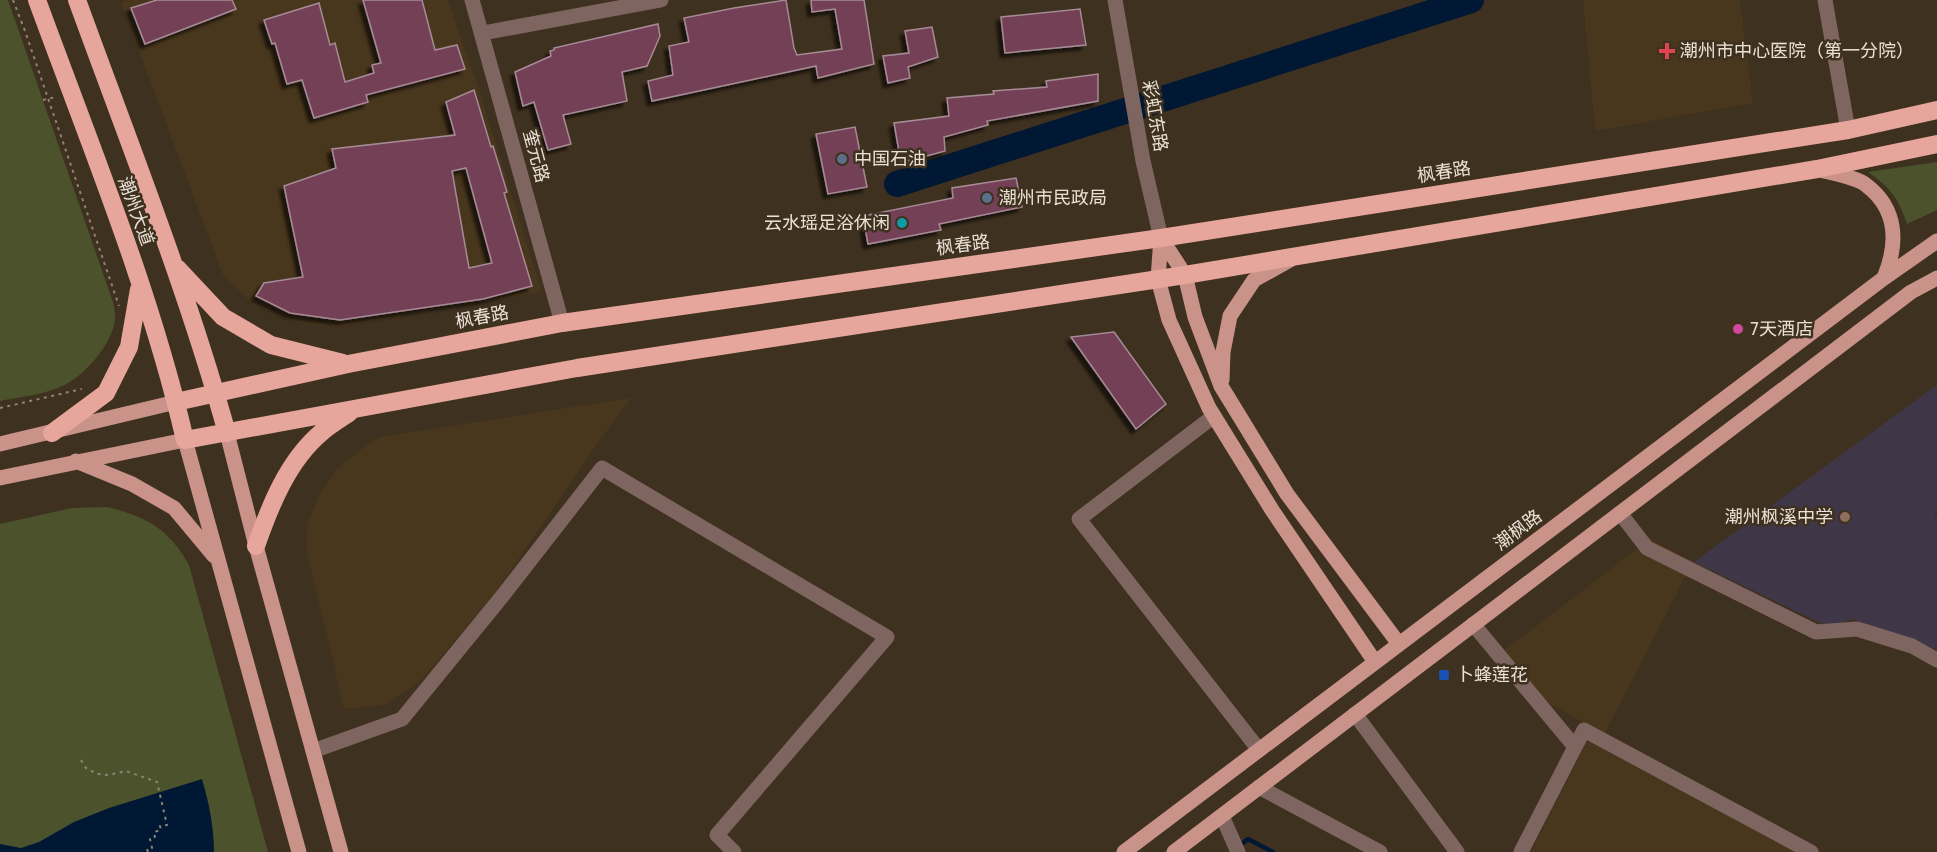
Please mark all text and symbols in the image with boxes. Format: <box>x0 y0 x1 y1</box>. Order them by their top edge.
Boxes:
place label: 潮州市中心医院（第一分院） <box>1680 40 1914 61</box>
marker: 潮州市中心医院（第一分院） <box>1658 42 1676 60</box>
street label: 彩虹东路 <box>1139 79 1172 153</box>
street label: 奎元路 <box>519 127 554 185</box>
place label: 中国石油 <box>854 148 926 169</box>
marker: 中国石油 <box>835 152 849 166</box>
street label: 枫春路 <box>1416 157 1472 186</box>
street label: 潮州大道 <box>114 173 159 248</box>
place label: 潮州市民政局 <box>999 187 1107 208</box>
marker: 潮州市民政局 <box>980 191 994 205</box>
place label: 云水瑶足浴休闲 <box>764 212 890 233</box>
marker: 云水瑶足浴休闲 <box>895 216 909 230</box>
street label: 枫春路 <box>935 230 991 259</box>
street label: 枫春路 <box>453 301 510 332</box>
place label: 7天酒店 <box>1750 318 1813 339</box>
marker: 7天酒店 <box>1731 322 1745 336</box>
street label: 潮枫路 <box>1490 505 1546 554</box>
place label: 潮州枫溪中学 <box>1725 506 1833 527</box>
marker: 潮州枫溪中学 <box>1838 510 1852 524</box>
place label: 卜蜂莲花 <box>1456 664 1528 685</box>
marker: 卜蜂莲花 <box>1437 668 1451 682</box>

